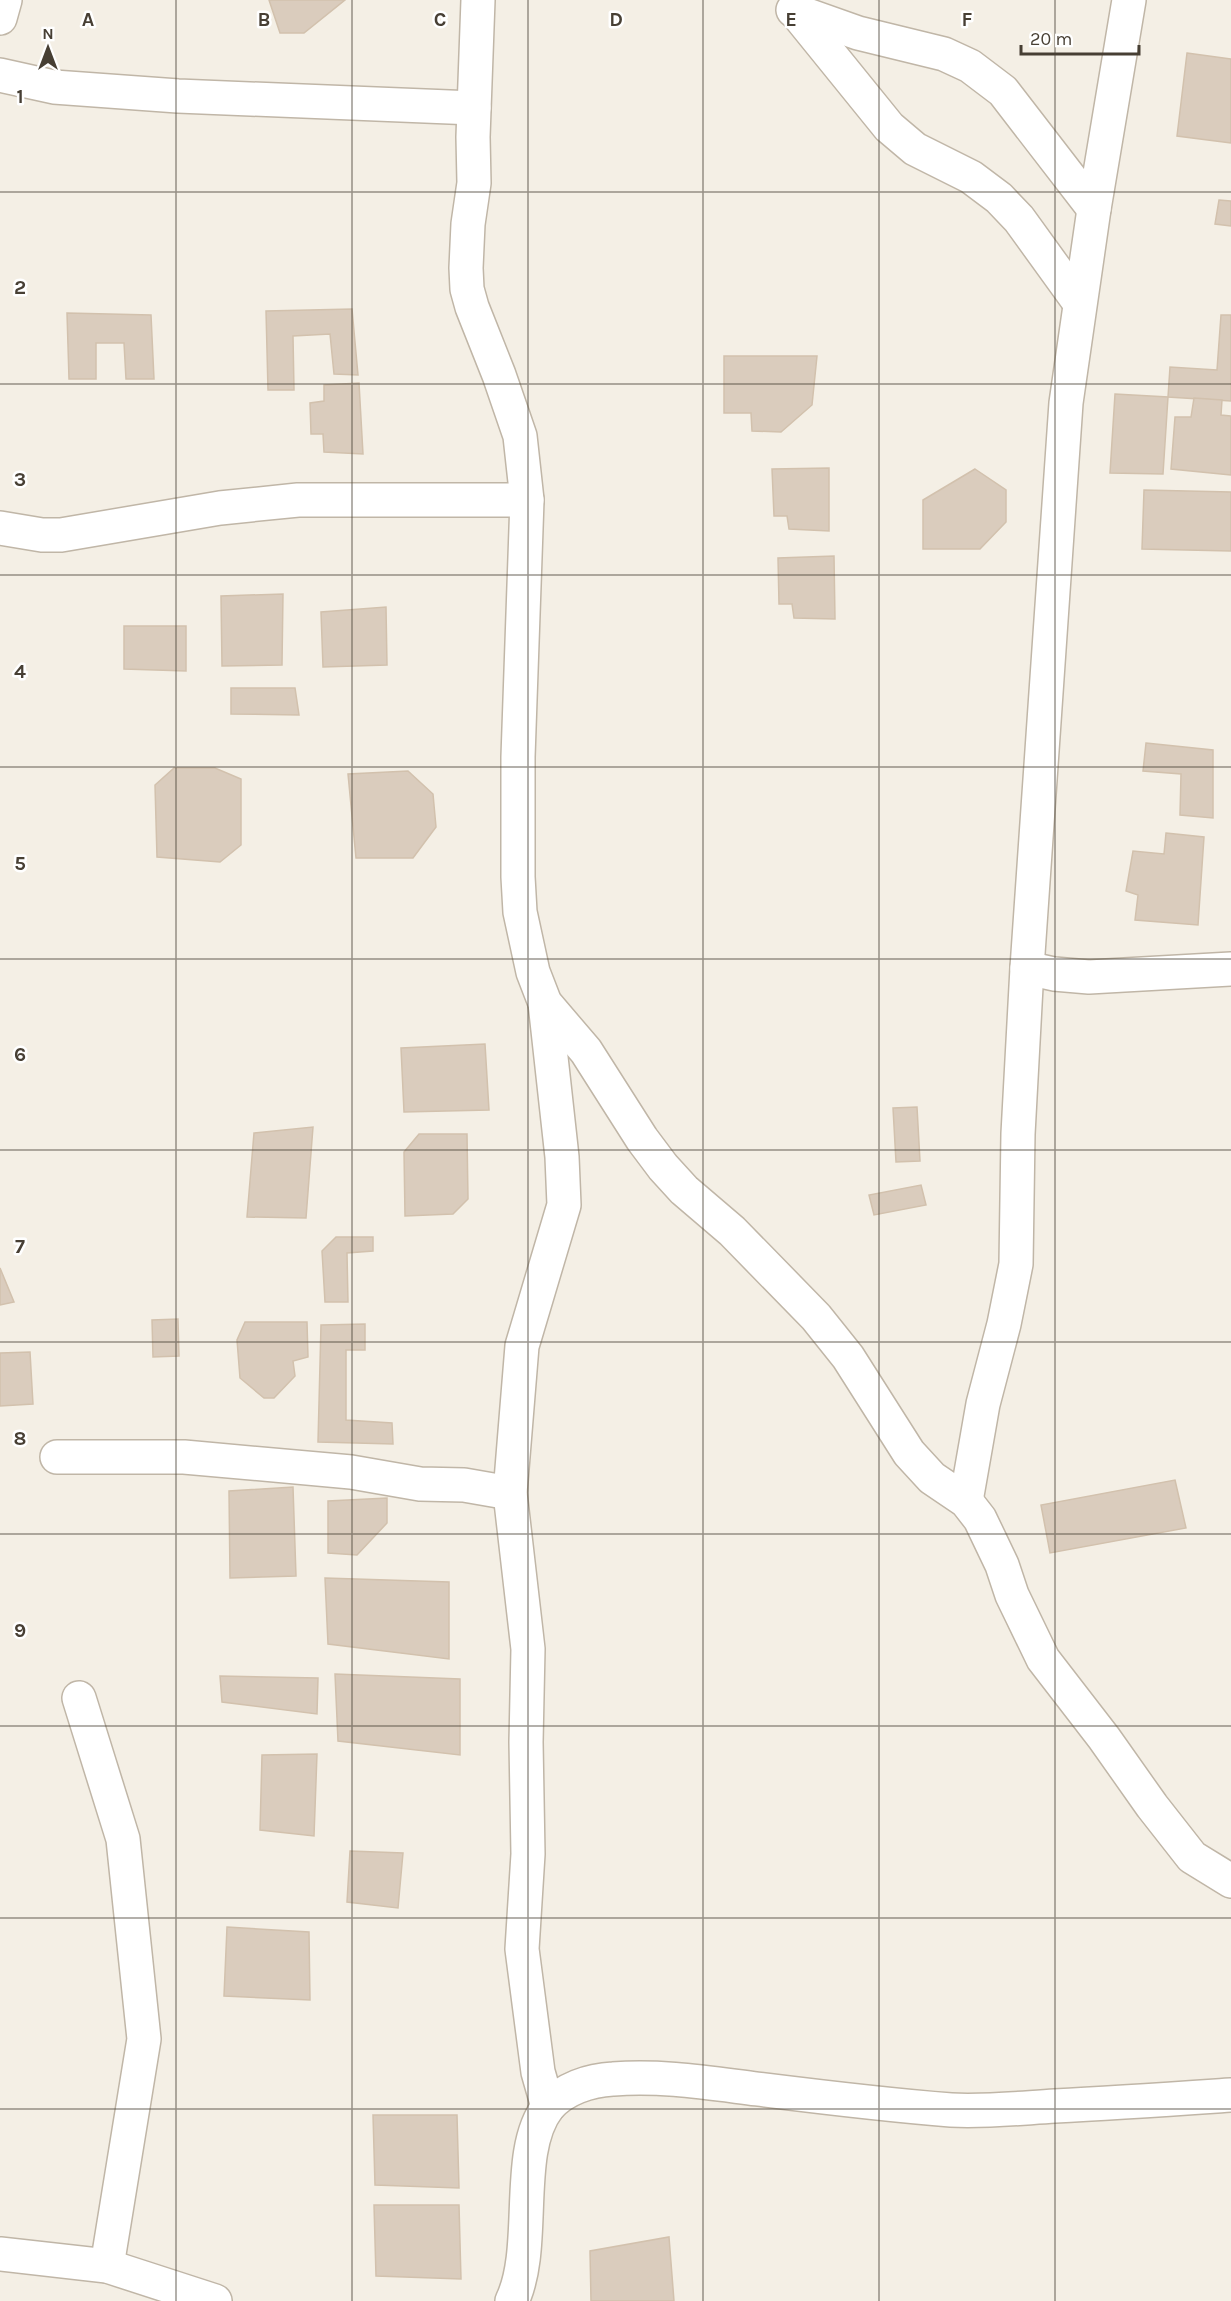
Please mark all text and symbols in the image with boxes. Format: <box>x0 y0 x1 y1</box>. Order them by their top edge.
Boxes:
text: A <box>82 8 95 31</box>
text: B <box>258 8 270 31</box>
text: C <box>434 8 446 31</box>
text: D <box>609 8 623 31</box>
text: E <box>785 8 797 31</box>
text: F <box>962 8 973 31</box>
north arrow <box>18 18 78 78</box>
scale bar <box>1021 18 1140 56</box>
text: N <box>42 24 54 43</box>
text: 20 m <box>1030 28 1072 50</box>
text: 1 <box>16 85 24 108</box>
text: 2 <box>14 276 26 299</box>
text: 3 <box>14 468 26 491</box>
text: 4 <box>14 660 26 683</box>
text: 5 <box>14 852 26 875</box>
text: 6 <box>14 1043 26 1066</box>
text: 7 <box>15 1235 25 1258</box>
text: 8 <box>14 1427 26 1450</box>
text: 9 <box>14 1619 26 1642</box>

